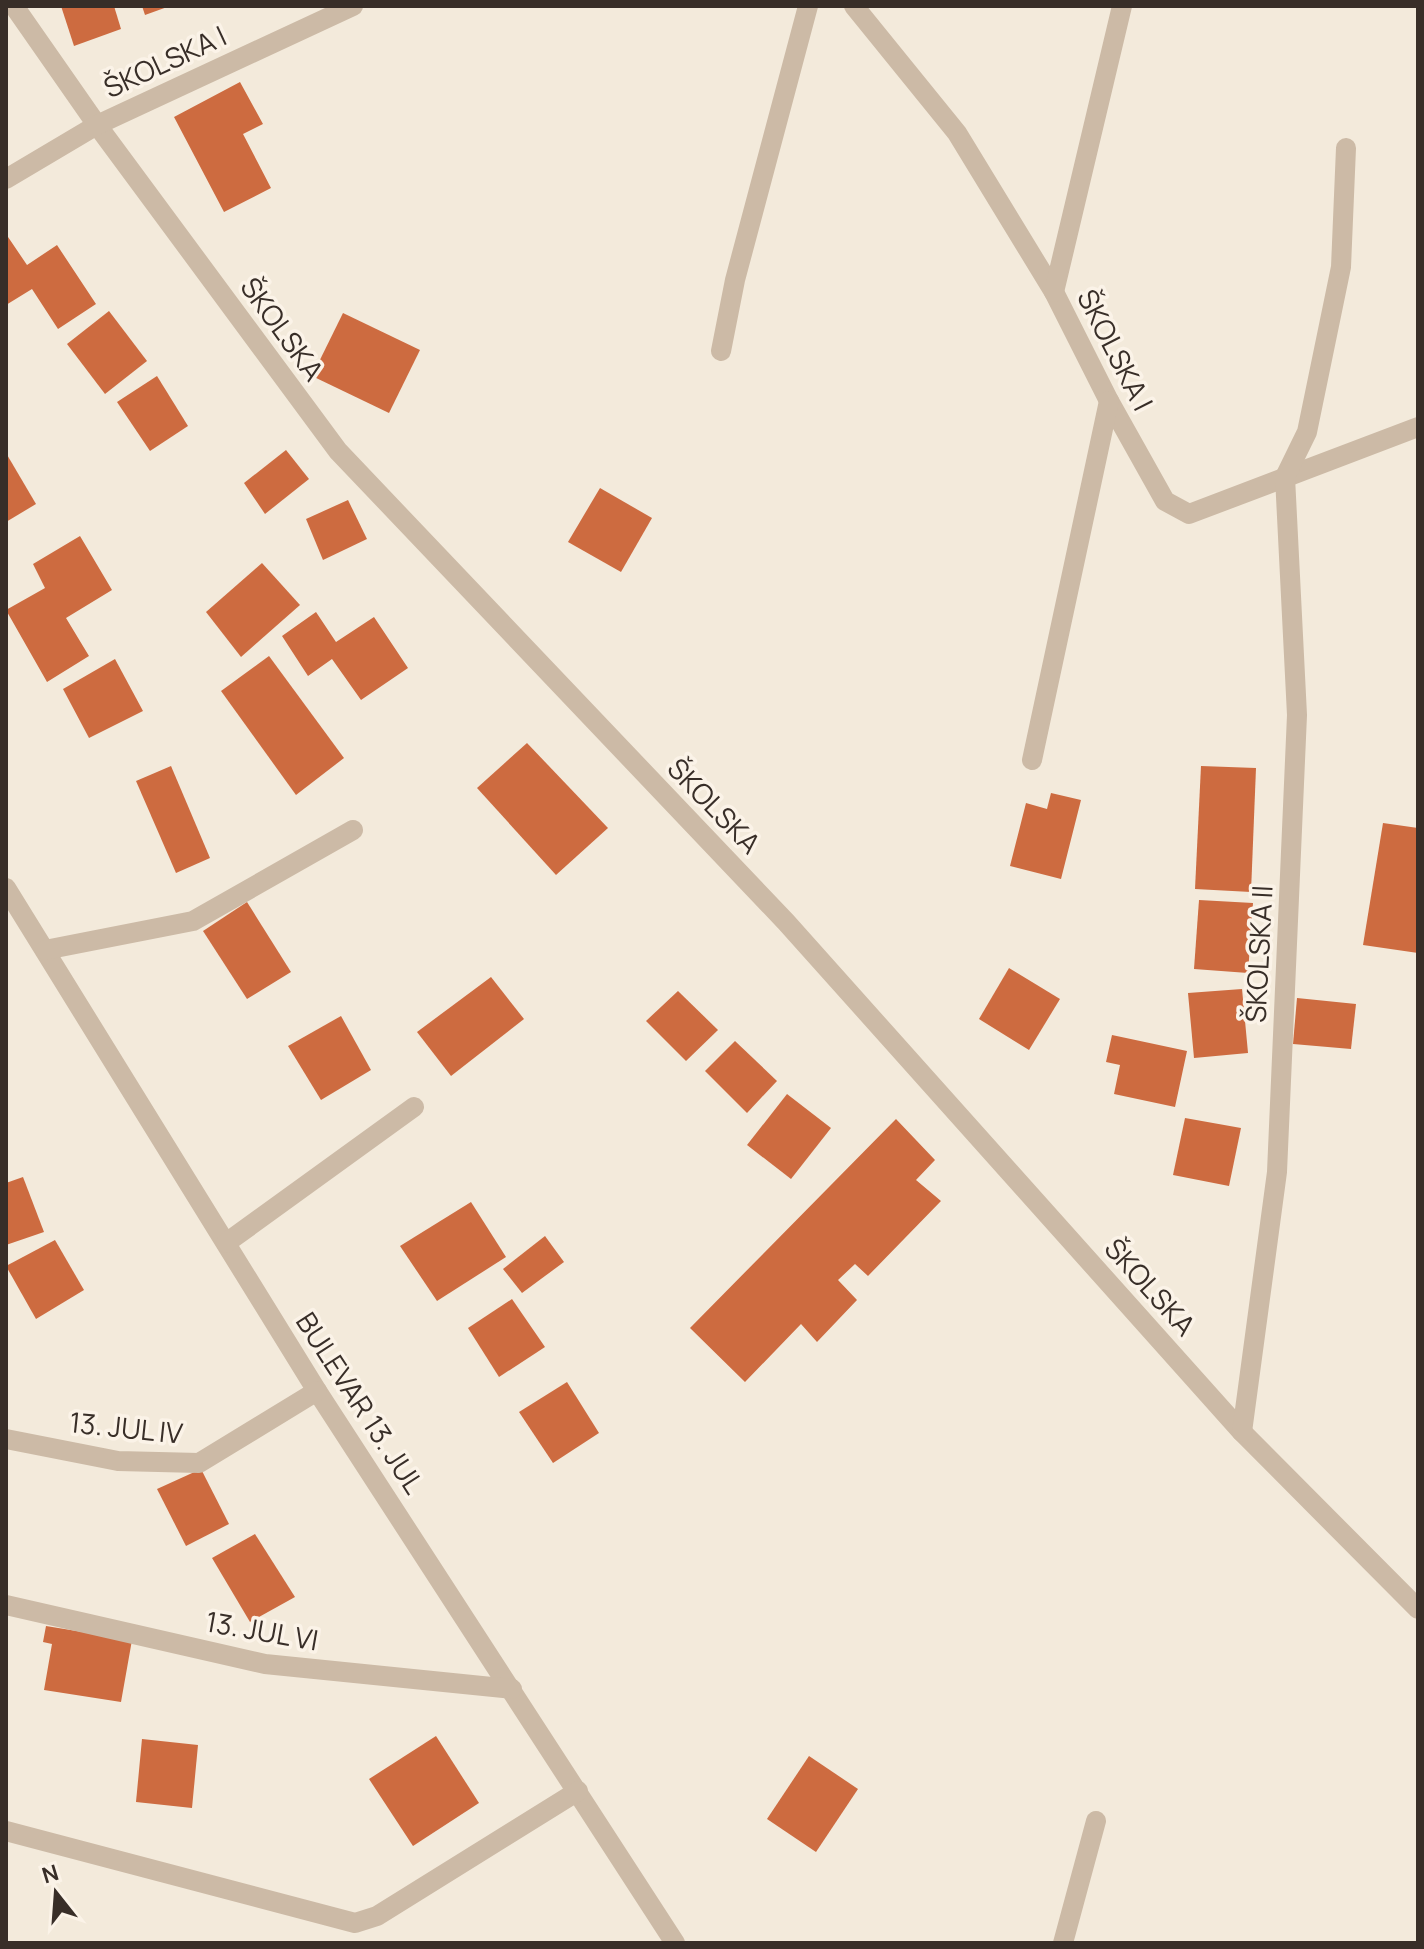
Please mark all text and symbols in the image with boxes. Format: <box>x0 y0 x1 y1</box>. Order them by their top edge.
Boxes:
street label: ŠKOLSKA I <box>97 16 232 106</box>
street label: ŠKOLSKA <box>232 269 333 388</box>
street label: ŠKOLSKA I <box>1069 282 1163 417</box>
street label: ŠKOLSKA <box>660 749 770 862</box>
street label: ŠKOLSKA II <box>1235 884 1281 1024</box>
street label: ŠKOLSKA <box>1097 1229 1205 1343</box>
street label: BULEVAR 13. JUL <box>288 1304 434 1500</box>
street label: 13. JUL IV <box>68 1402 185 1452</box>
street label: 13. JUL VI <box>203 1601 321 1659</box>
north arrow <box>16 1853 96 1933</box>
text: N <box>38 1857 62 1891</box>

